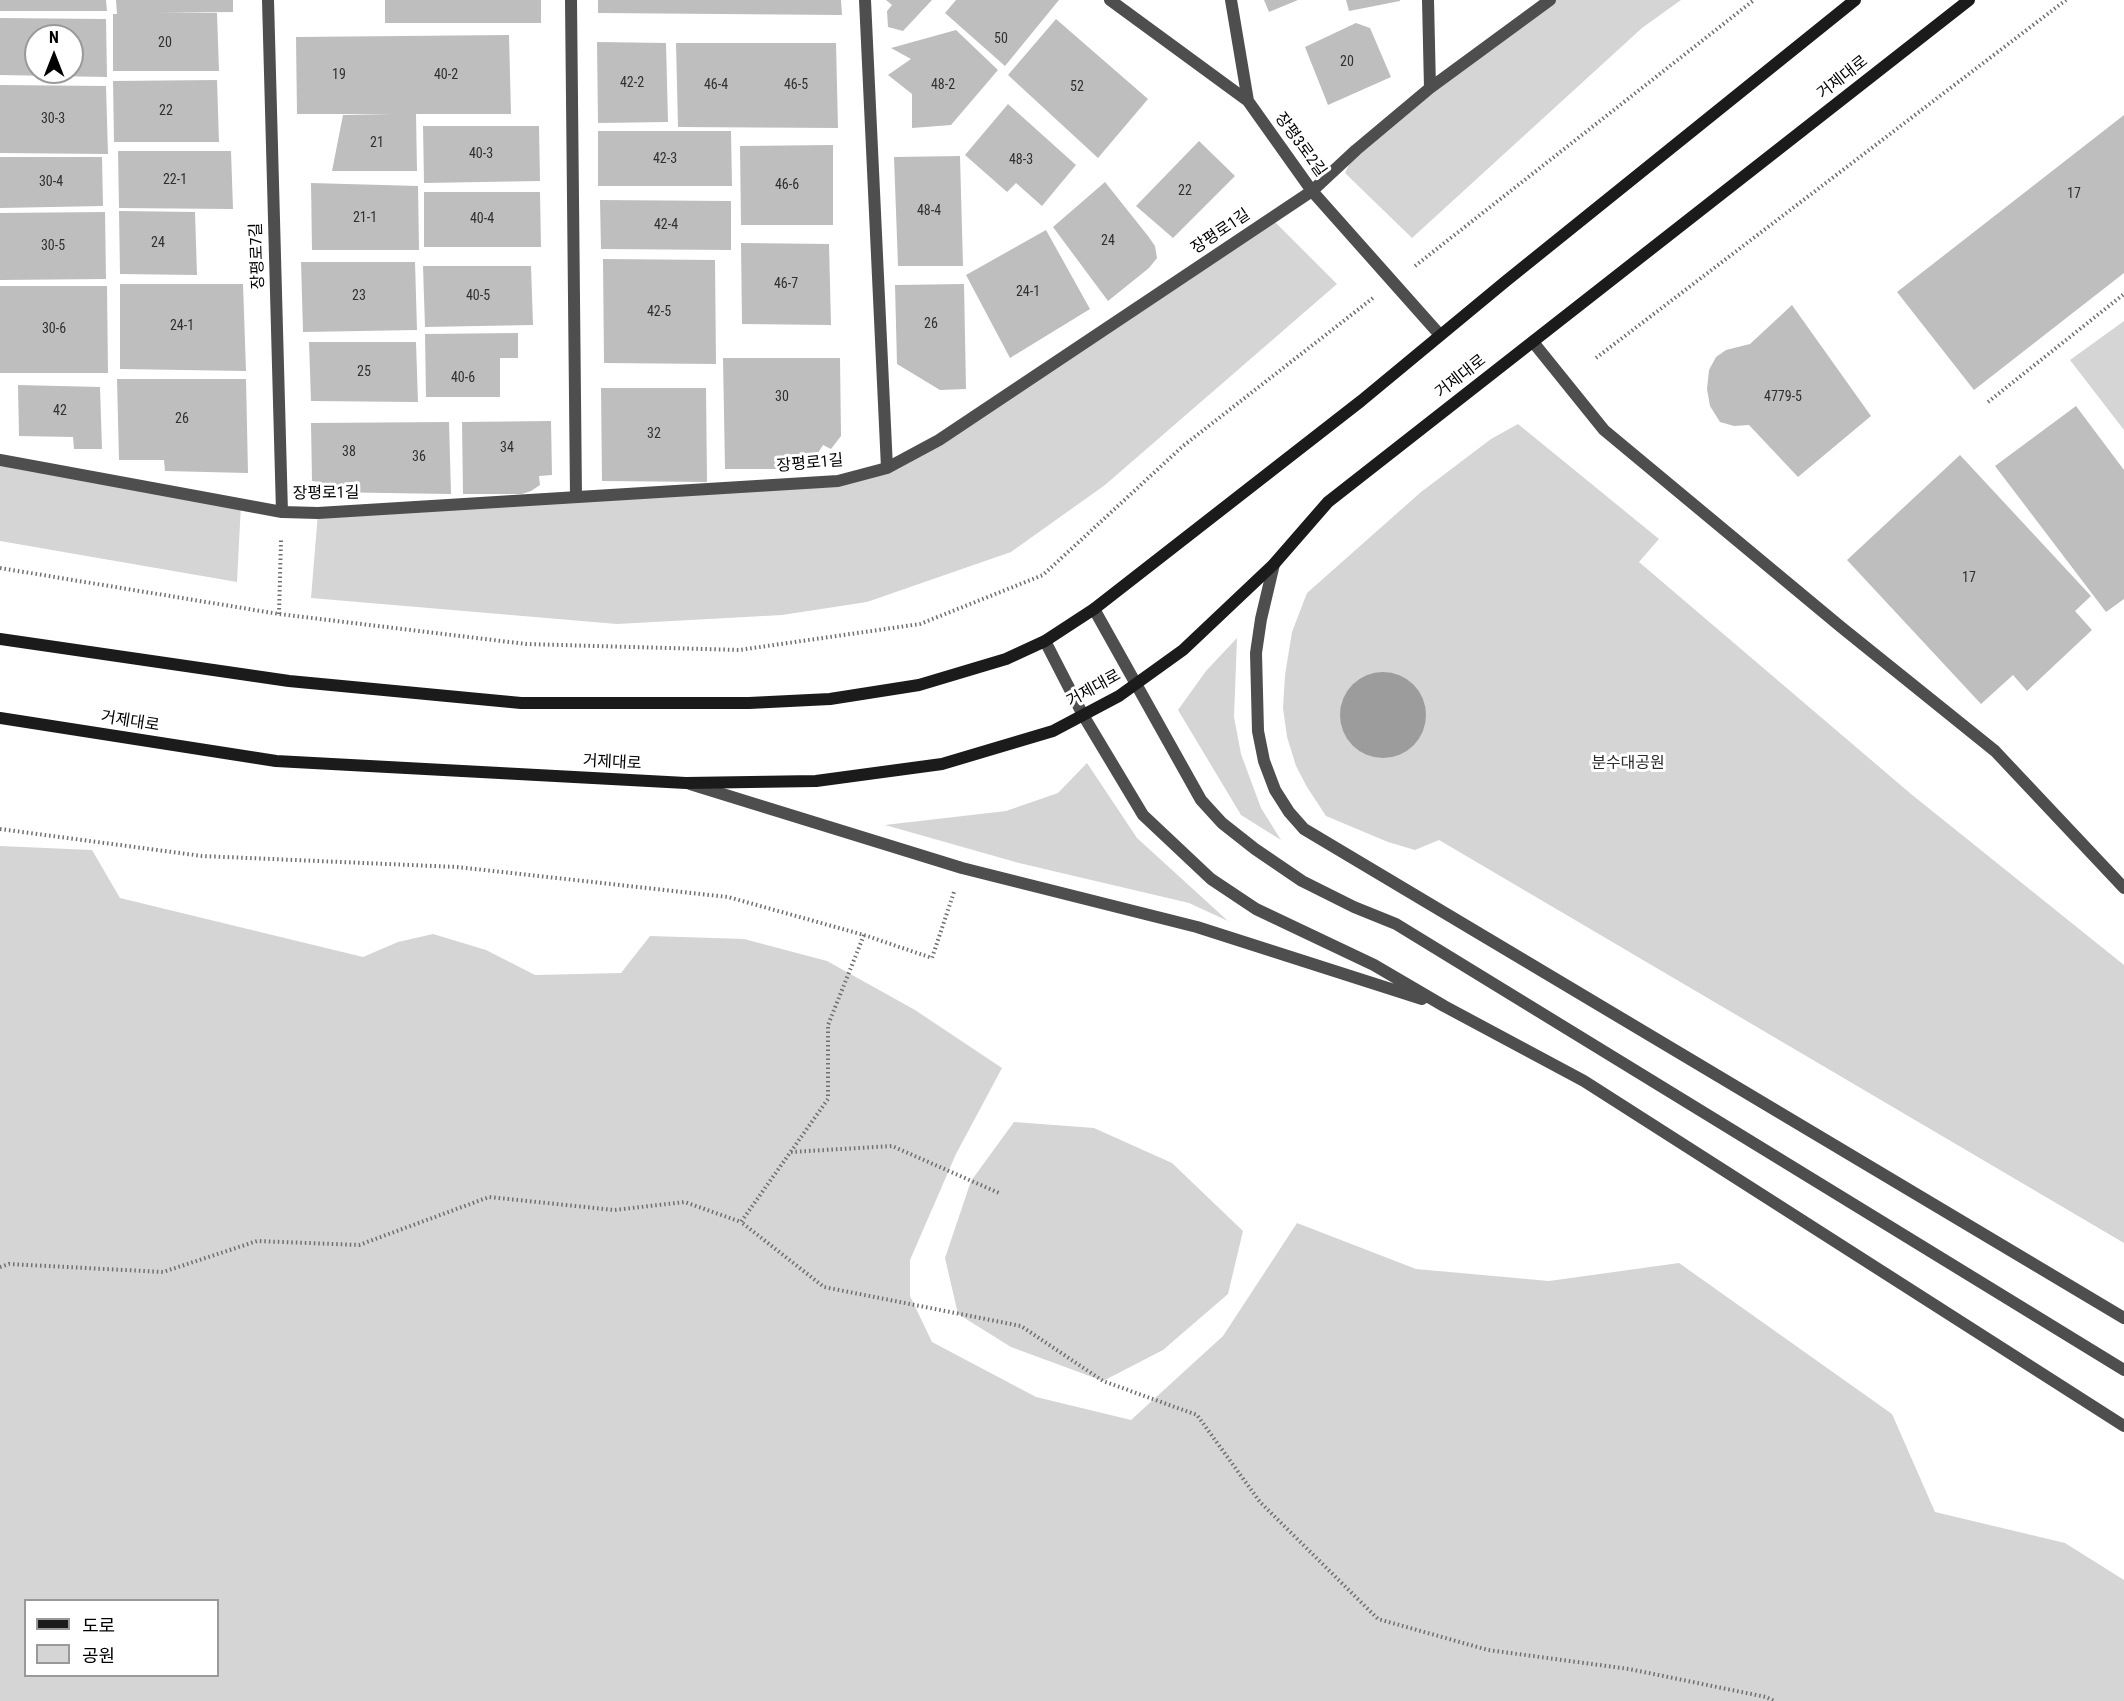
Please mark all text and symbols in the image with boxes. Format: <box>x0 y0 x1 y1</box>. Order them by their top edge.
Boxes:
north arrow <box>24 24 84 84</box>
text: N <box>49 28 59 47</box>
house number: 50 <box>994 31 1008 47</box>
house number: 20 <box>158 35 172 51</box>
street label: 거제대로 <box>1814 52 1872 104</box>
house number: 20 <box>1340 54 1354 70</box>
house number: 19 <box>332 67 346 83</box>
house number: 40-2 <box>434 67 458 83</box>
house number: 42-2 <box>620 75 644 91</box>
house number: 46-4 <box>704 77 728 93</box>
house number: 46-5 <box>784 77 808 93</box>
house number: 48-2 <box>931 77 955 93</box>
house number: 52 <box>1070 79 1084 95</box>
house number: 22 <box>159 103 173 119</box>
street label: 장평3로2길 <box>1270 109 1330 181</box>
house number: 30-3 <box>41 111 65 127</box>
house number: 21 <box>370 135 384 151</box>
house number: 40-3 <box>469 146 493 162</box>
house number: 42-3 <box>653 151 677 167</box>
house number: 48-3 <box>1009 152 1033 168</box>
house number: 22-1 <box>163 172 187 188</box>
house number: 30-4 <box>39 174 63 190</box>
house number: 46-6 <box>775 177 799 193</box>
house number: 22 <box>1178 183 1192 199</box>
house number: 17 <box>2067 186 2081 202</box>
house number: 48-4 <box>917 203 941 219</box>
street label: 장평로1길 <box>1188 205 1254 259</box>
house number: 21-1 <box>353 210 377 226</box>
house number: 40-4 <box>470 211 494 227</box>
house number: 42-4 <box>654 217 678 233</box>
street label: 장평로7길 <box>247 222 269 290</box>
house number: 24 <box>1101 233 1115 249</box>
house number: 24 <box>151 235 165 251</box>
house number: 30-5 <box>41 238 65 254</box>
house number: 46-7 <box>774 276 798 292</box>
house number: 24-1 <box>1016 284 1040 300</box>
house number: 23 <box>352 288 366 304</box>
house number: 40-5 <box>466 288 490 304</box>
house number: 42-5 <box>647 304 671 320</box>
house number: 26 <box>924 316 938 332</box>
house number: 24-1 <box>170 318 194 334</box>
house number: 30-6 <box>42 321 66 337</box>
street label: 거제대로 <box>1432 351 1490 403</box>
house number: 25 <box>357 364 371 380</box>
house number: 40-6 <box>451 370 475 386</box>
house number: 30 <box>775 389 789 405</box>
house number: 4779-5 <box>1764 389 1802 405</box>
house number: 42 <box>53 403 67 419</box>
house number: 26 <box>175 411 189 427</box>
house number: 32 <box>647 426 661 442</box>
house number: 34 <box>500 440 514 456</box>
house number: 38 <box>342 444 356 460</box>
house number: 36 <box>412 449 426 465</box>
street label: 장평로1길 <box>776 452 844 476</box>
street label: 장평로1길 <box>292 484 360 504</box>
house number: 17 <box>1962 570 1976 586</box>
street label: 거제대로 <box>1064 666 1124 712</box>
street label: 거제대로 <box>99 708 161 736</box>
street label: 거제대로 <box>582 752 642 774</box>
park label: 분수대공원 <box>1591 754 1665 774</box>
legend <box>24 1599 219 1677</box>
text: 도로 <box>82 1615 115 1636</box>
text: 공원 <box>82 1645 115 1666</box>

